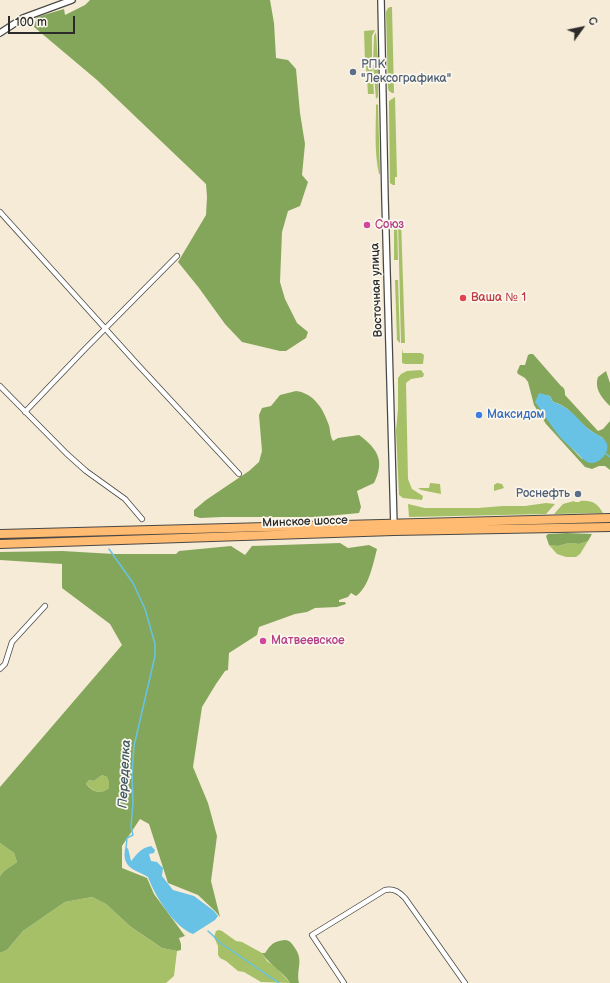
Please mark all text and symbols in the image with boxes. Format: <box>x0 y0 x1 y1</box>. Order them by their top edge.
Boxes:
scale bar <box>10 8 77 34</box>
north arrow <box>562 8 602 48</box>
text: С <box>585 14 600 28</box>
text: 100 m <box>15 15 47 30</box>
place label: РПК "Лексографика" <box>361 58 451 86</box>
marker: РПК "Лексографика" <box>348 67 358 77</box>
place label: Союз <box>375 218 404 232</box>
marker: Союз <box>362 220 372 230</box>
street label: Восточная улица <box>368 242 386 338</box>
place label: Ваша № 1 <box>471 291 526 305</box>
marker: Ваша № 1 <box>458 293 468 303</box>
place label: Максидом <box>487 408 544 422</box>
marker: Максидом <box>474 410 484 420</box>
place label: Роснефть <box>515 487 570 501</box>
marker: Роснефть <box>573 489 583 499</box>
street label: Минское шоссе <box>262 513 348 531</box>
place label: Матвеевское <box>271 634 345 648</box>
marker: Матвеевское <box>258 636 268 646</box>
water label: Переделка <box>115 739 135 809</box>

